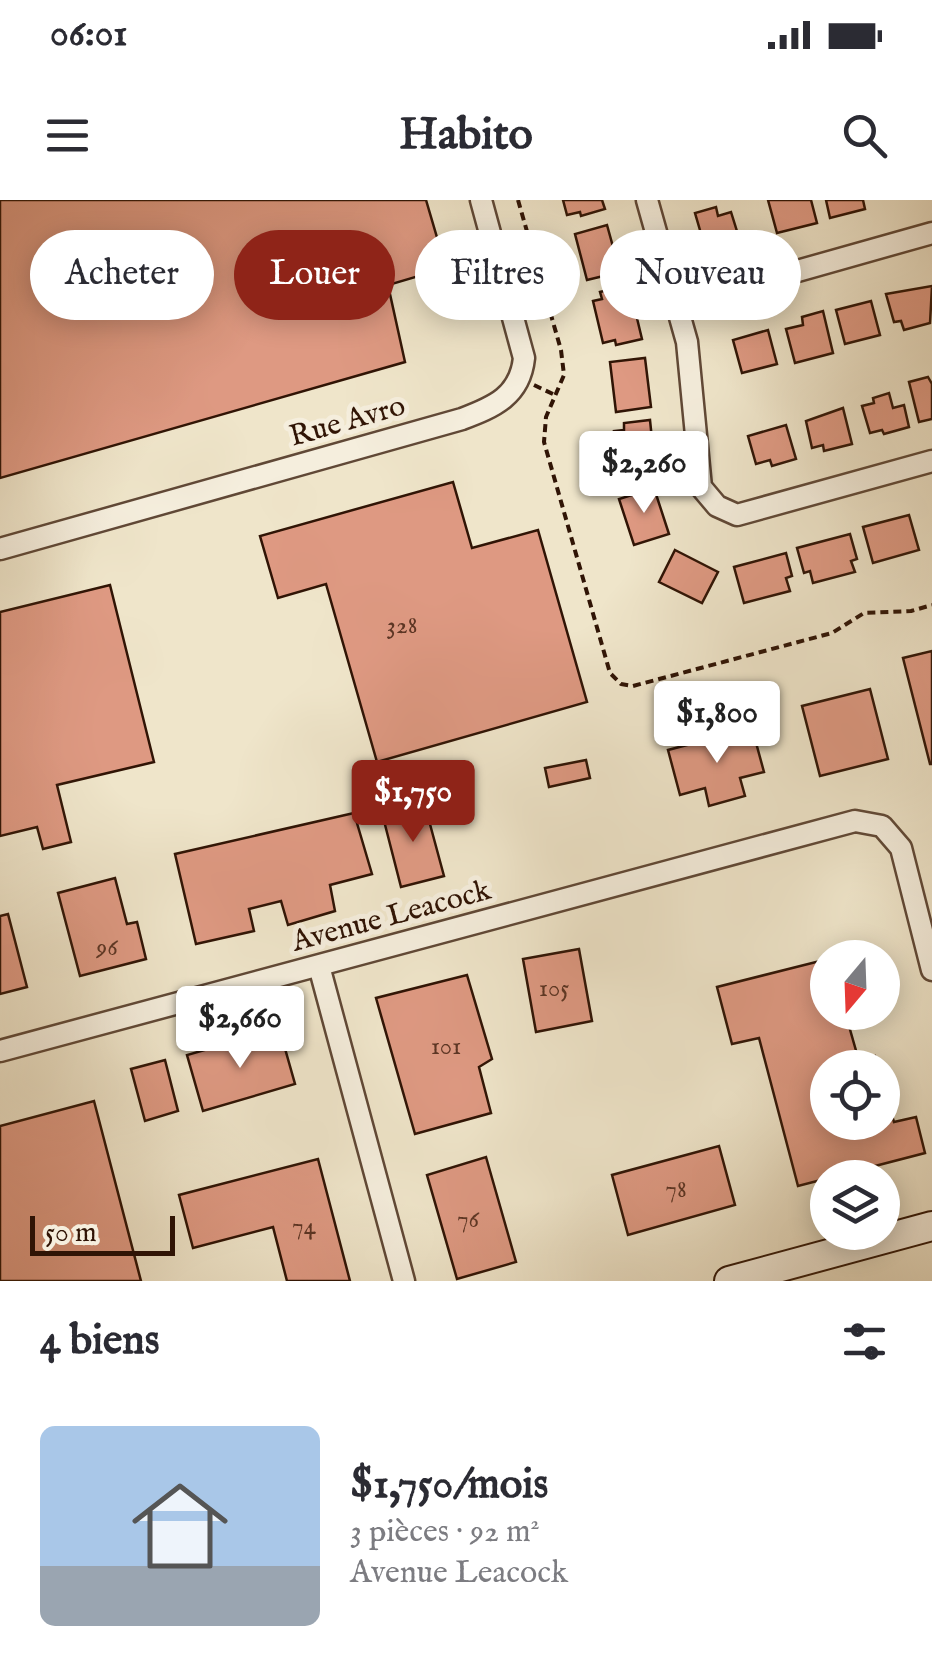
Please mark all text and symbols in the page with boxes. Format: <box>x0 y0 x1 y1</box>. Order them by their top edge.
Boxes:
text: 06:01 <box>50 11 127 59</box>
text: Habito <box>399 107 533 164</box>
icon: menu <box>40 108 95 163</box>
icon: search <box>837 108 892 163</box>
chip: Acheter <box>30 230 214 320</box>
chip: Louer <box>234 230 395 320</box>
chip: Filtres <box>415 230 580 320</box>
chip: Nouveau <box>600 230 801 320</box>
street label: Rue Avro <box>285 387 410 457</box>
pin: $2,260 <box>563 431 725 516</box>
text: $2,260 <box>601 443 687 484</box>
house number: 328 <box>387 610 417 642</box>
pin: $1,800 <box>636 681 798 766</box>
text: $1,800 <box>676 693 758 734</box>
pin: $1,750 <box>332 760 494 845</box>
text: $1,750 <box>374 772 452 813</box>
street label: Avenue Leacock <box>287 872 496 962</box>
house number: 96 <box>95 932 118 964</box>
north arrow <box>810 940 900 1030</box>
map controls <box>810 940 900 1250</box>
house number: 105 <box>539 973 569 1005</box>
pin: $2,660 <box>159 986 321 1071</box>
text: $2,660 <box>198 998 282 1039</box>
house number: 101 <box>431 1031 461 1063</box>
button: locate <box>810 1050 900 1140</box>
button: layers <box>810 1160 900 1250</box>
house number: 78 <box>665 1174 687 1206</box>
house number: 76 <box>457 1204 480 1236</box>
scale bar <box>30 1211 175 1256</box>
house number: 74 <box>292 1211 317 1243</box>
text: 50 m <box>45 1216 97 1251</box>
icon: filters <box>837 1314 892 1369</box>
text: 4 biens <box>40 1315 160 1368</box>
text: $1,750/mois <box>350 1459 548 1512</box>
icon: home <box>120 1466 240 1586</box>
text: 3 pièces · 92 m² <box>350 1512 540 1553</box>
text: Avenue Leacock <box>350 1553 568 1594</box>

